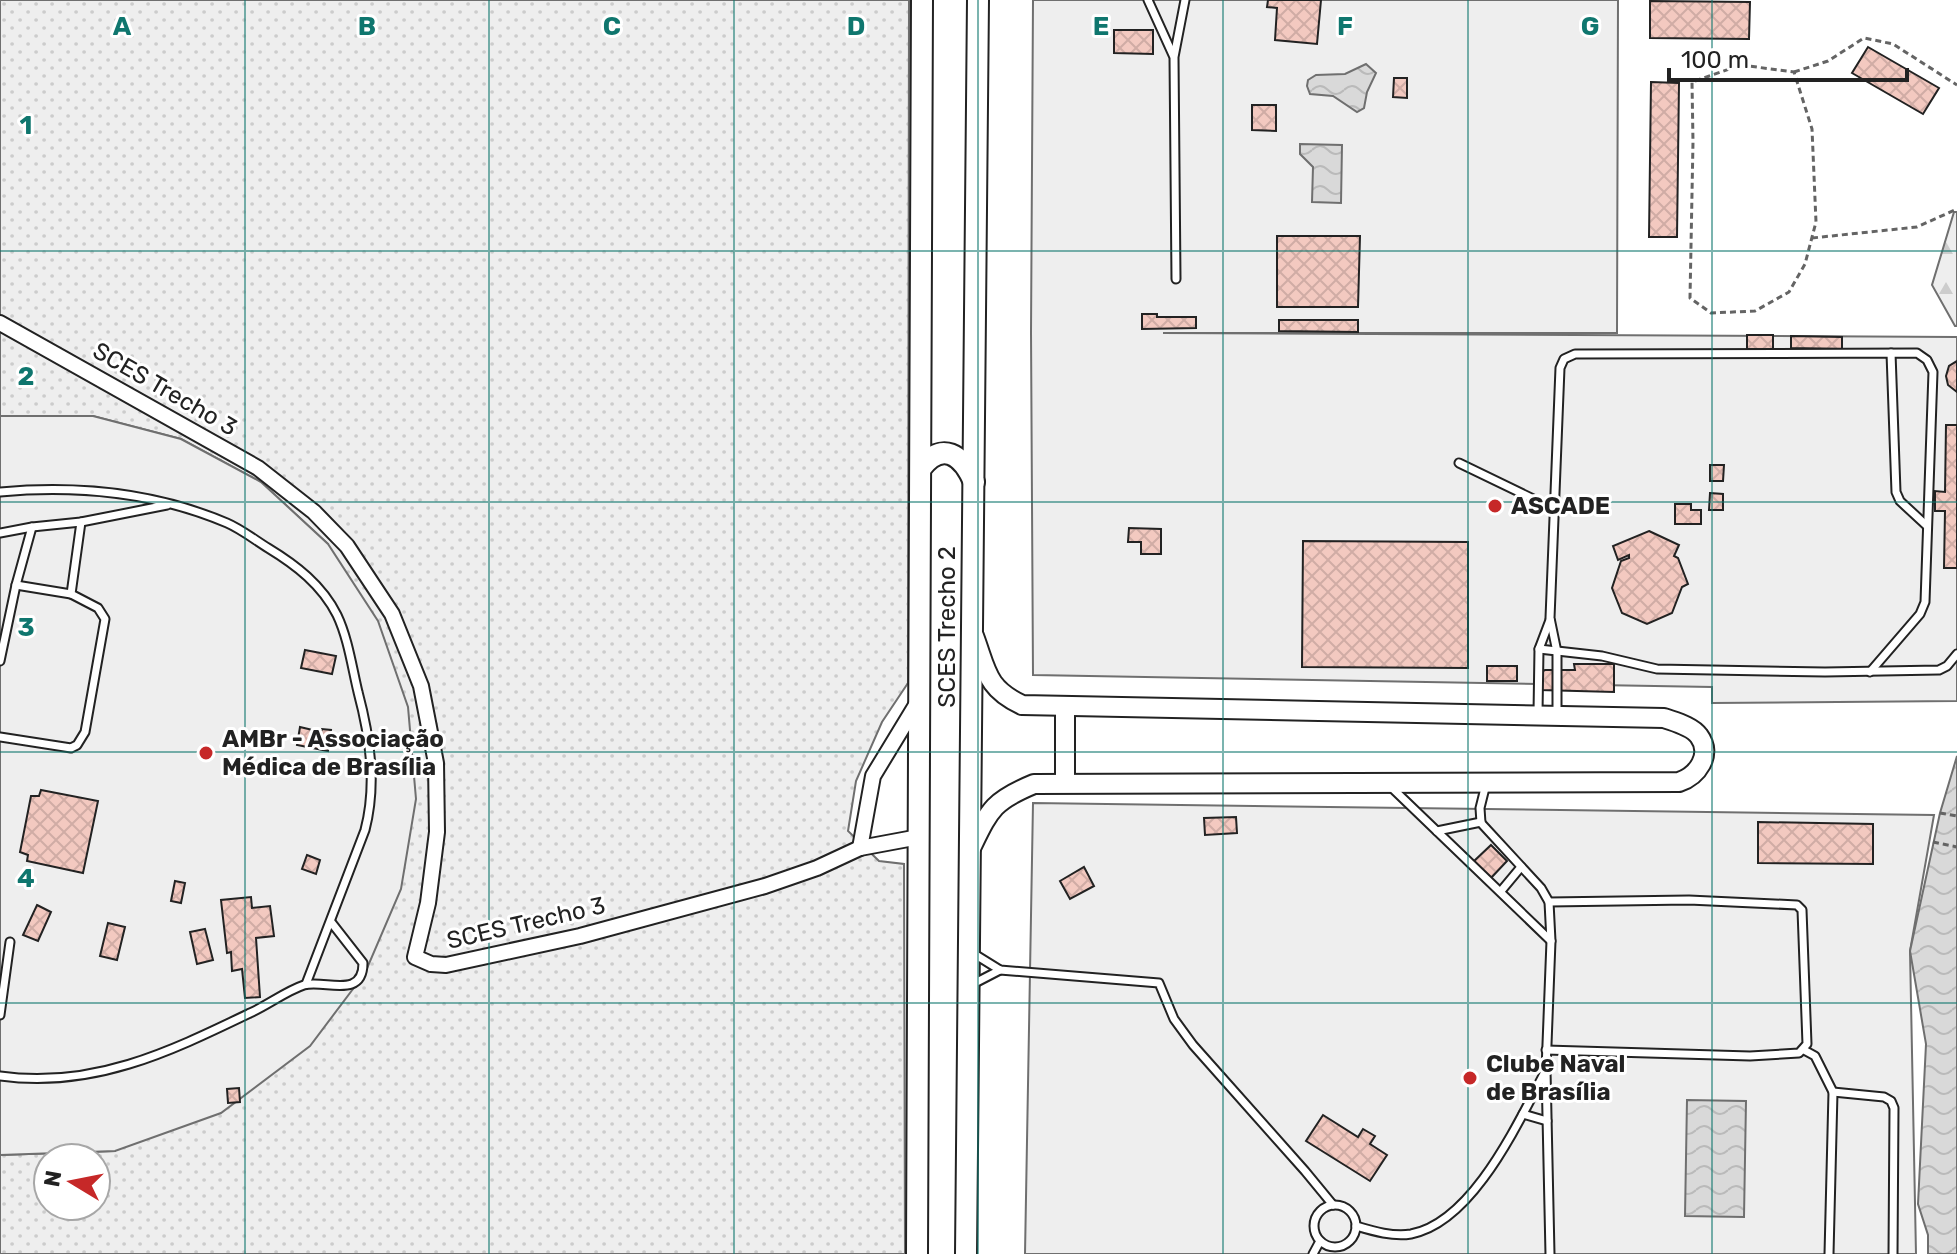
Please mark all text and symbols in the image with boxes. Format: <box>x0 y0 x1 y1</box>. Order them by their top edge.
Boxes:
text: A <box>113 11 132 42</box>
text: B <box>358 11 376 42</box>
text: C <box>603 11 621 42</box>
text: D <box>847 11 865 42</box>
text: E <box>1093 11 1109 42</box>
text: F <box>1337 11 1353 42</box>
text: G <box>1581 11 1599 42</box>
scale bar <box>1669 32 1907 82</box>
text: 100 m <box>1681 46 1749 74</box>
text: 1 <box>20 110 32 141</box>
street label: SCES Trecho 3 <box>88 336 242 442</box>
text: 2 <box>18 361 34 392</box>
place label: ASCADE <box>1511 492 1610 520</box>
marker: ASCADE <box>1486 497 1504 515</box>
street label: SCES Trecho 2 <box>933 546 961 708</box>
text: 3 <box>17 612 35 643</box>
place label: AMBr - Associação Médica de Brasília <box>222 725 444 781</box>
marker: AMBr - Associação Médica de Brasília <box>197 744 215 762</box>
text: 4 <box>17 863 35 894</box>
street label: SCES Trecho 3 <box>444 891 608 955</box>
place label: Clube Naval de Brasília <box>1486 1050 1625 1106</box>
marker: Clube Naval de Brasília <box>1461 1069 1479 1087</box>
north arrow <box>32 1142 112 1222</box>
text: N <box>38 1168 67 1189</box>

